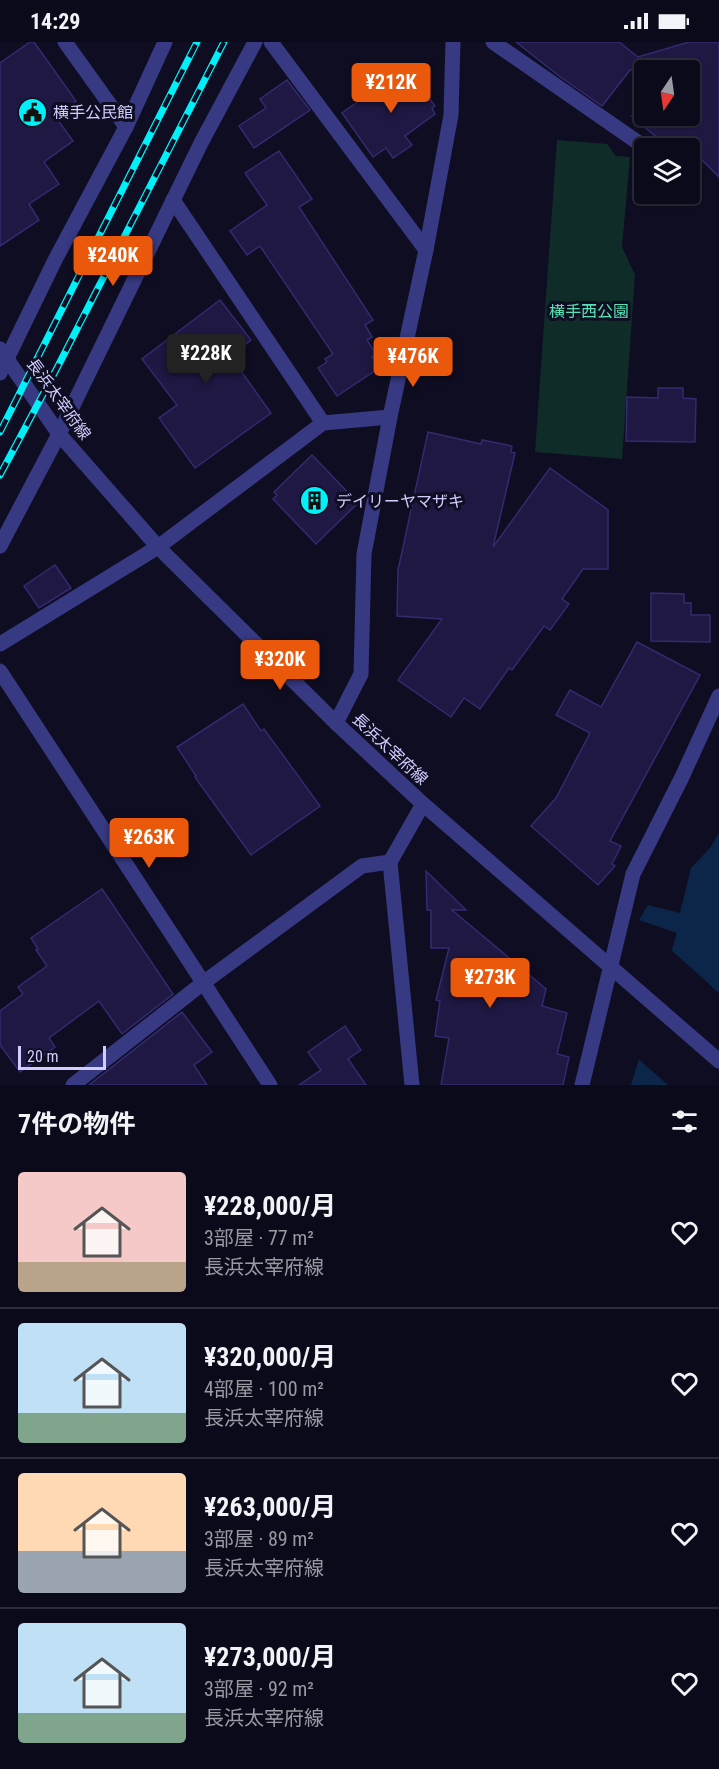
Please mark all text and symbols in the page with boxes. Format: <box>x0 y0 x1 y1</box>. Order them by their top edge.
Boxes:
text: 14:29 <box>30 9 81 34</box>
north arrow <box>634 60 700 126</box>
map controls <box>634 60 700 204</box>
pin: ¥212K <box>349 63 433 114</box>
text: ¥212K <box>366 70 416 94</box>
public building icon: 横手公民館 <box>16 96 48 128</box>
place label: 横手公民館 <box>53 103 133 122</box>
button: layers <box>634 138 700 204</box>
pin: ¥240K <box>71 236 155 287</box>
text: ¥240K <box>88 243 138 267</box>
park label: 横手西公園 <box>549 302 629 321</box>
pin: ¥228K <box>164 334 248 385</box>
pin: ¥476K <box>371 337 455 388</box>
text: ¥228K <box>181 341 231 365</box>
text: ¥476K <box>388 344 438 368</box>
street label: 長浜太宰府線 <box>23 355 95 443</box>
building icon: デイリーヤマザキ <box>299 485 331 517</box>
place label: デイリーヤマザキ <box>336 492 464 511</box>
pin: ¥320K <box>238 640 322 691</box>
text: ¥320K <box>255 647 305 671</box>
street label: 長浜太宰府線 <box>348 709 432 789</box>
pin: ¥263K <box>107 818 191 869</box>
text: ¥263K <box>124 825 174 849</box>
pin: ¥273K <box>448 958 532 1009</box>
text: ¥273K <box>465 965 515 989</box>
scale bar <box>18 1043 106 1070</box>
text: 20 m <box>27 1047 59 1066</box>
icon: filters <box>668 1105 701 1138</box>
text: 7件の物件 <box>18 1109 135 1139</box>
text: ¥228,000/月 <box>204 1191 336 1221</box>
icon: home <box>66 1196 138 1268</box>
icon: heart <box>668 1216 701 1249</box>
text: 3部屋 · 77 m² <box>204 1226 314 1250</box>
text: 長浜太宰府線 <box>204 1255 324 1279</box>
text: ¥320,000/月 <box>204 1342 336 1372</box>
icon: home <box>66 1347 138 1419</box>
icon: heart <box>668 1367 701 1400</box>
text: 4部屋 · 100 m² <box>204 1377 324 1401</box>
text: 長浜太宰府線 <box>204 1406 324 1430</box>
text: ¥263,000/月 <box>204 1492 336 1522</box>
icon: home <box>66 1497 138 1569</box>
icon: heart <box>668 1517 701 1550</box>
text: 3部屋 · 89 m² <box>204 1527 314 1551</box>
text: 長浜太宰府線 <box>204 1556 324 1580</box>
text: ¥273,000/月 <box>204 1642 336 1672</box>
icon: home <box>66 1647 138 1719</box>
icon: heart <box>668 1667 701 1700</box>
text: 3部屋 · 92 m² <box>204 1677 314 1701</box>
text: 長浜太宰府線 <box>204 1706 324 1730</box>

